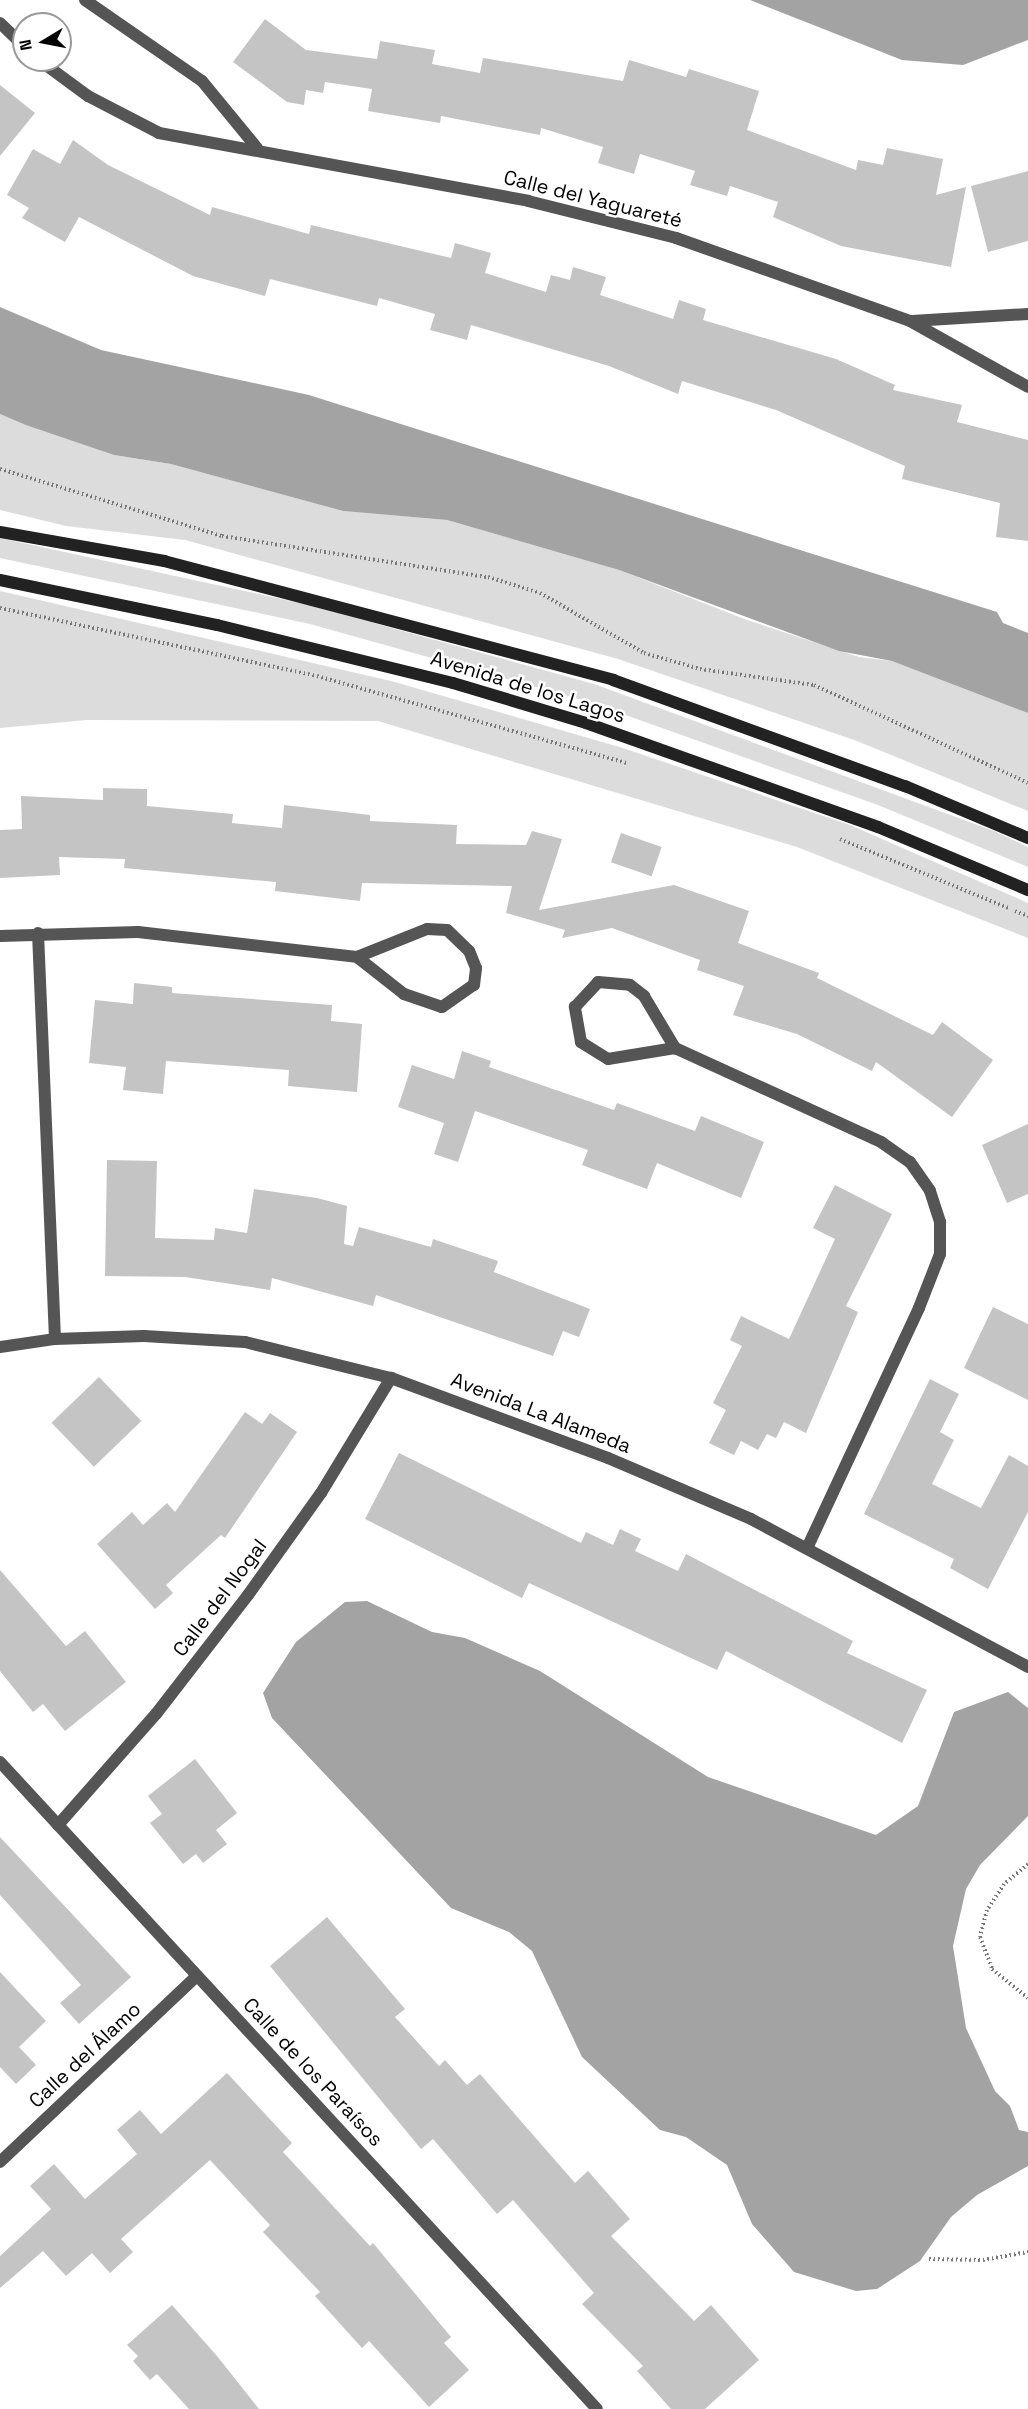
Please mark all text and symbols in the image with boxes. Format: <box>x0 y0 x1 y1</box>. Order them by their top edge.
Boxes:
north arrow <box>12 12 72 72</box>
text: N <box>14 38 37 52</box>
street label: Calle del Yaguareté <box>501 165 685 233</box>
street label: Avenida de los Lagos <box>428 646 628 728</box>
street label: Avenida La Alameda <box>447 1368 635 1458</box>
street label: Calle del Nogal <box>168 1535 272 1661</box>
street label: Calle de los Paraísos <box>238 1993 388 2151</box>
street label: Calle del Álamo <box>24 1997 146 2113</box>

